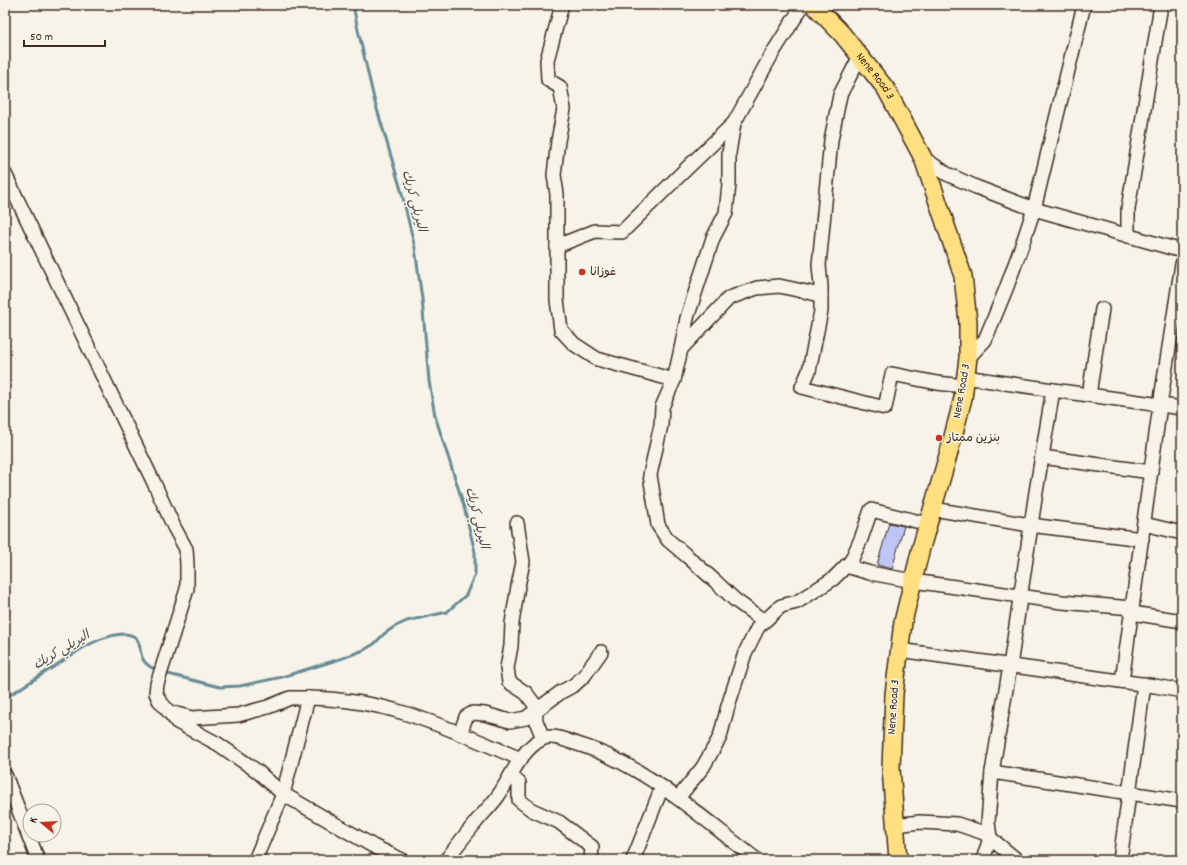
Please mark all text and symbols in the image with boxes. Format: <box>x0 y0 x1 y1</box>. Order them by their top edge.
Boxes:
scale bar <box>24 22 105 48</box>
text: 50 m <box>30 29 53 46</box>
street label: Nene Road 3 <box>852 49 899 103</box>
water label: اليريلي كريك <box>396 168 431 236</box>
place label: غوزانا <box>590 264 616 281</box>
marker: غوزانا <box>577 267 587 277</box>
street label: Nene Road 3 <box>949 362 975 420</box>
place label: بنزين ممتاز <box>946 430 1000 447</box>
marker: بنزين ممتاز <box>934 433 944 443</box>
water label: اليريلي كريك <box>459 485 493 553</box>
water label: اليريلي كريك <box>30 626 95 675</box>
street label: Nene Road 3 <box>884 679 904 735</box>
north arrow <box>22 803 62 843</box>
text: K <box>26 816 43 825</box>

